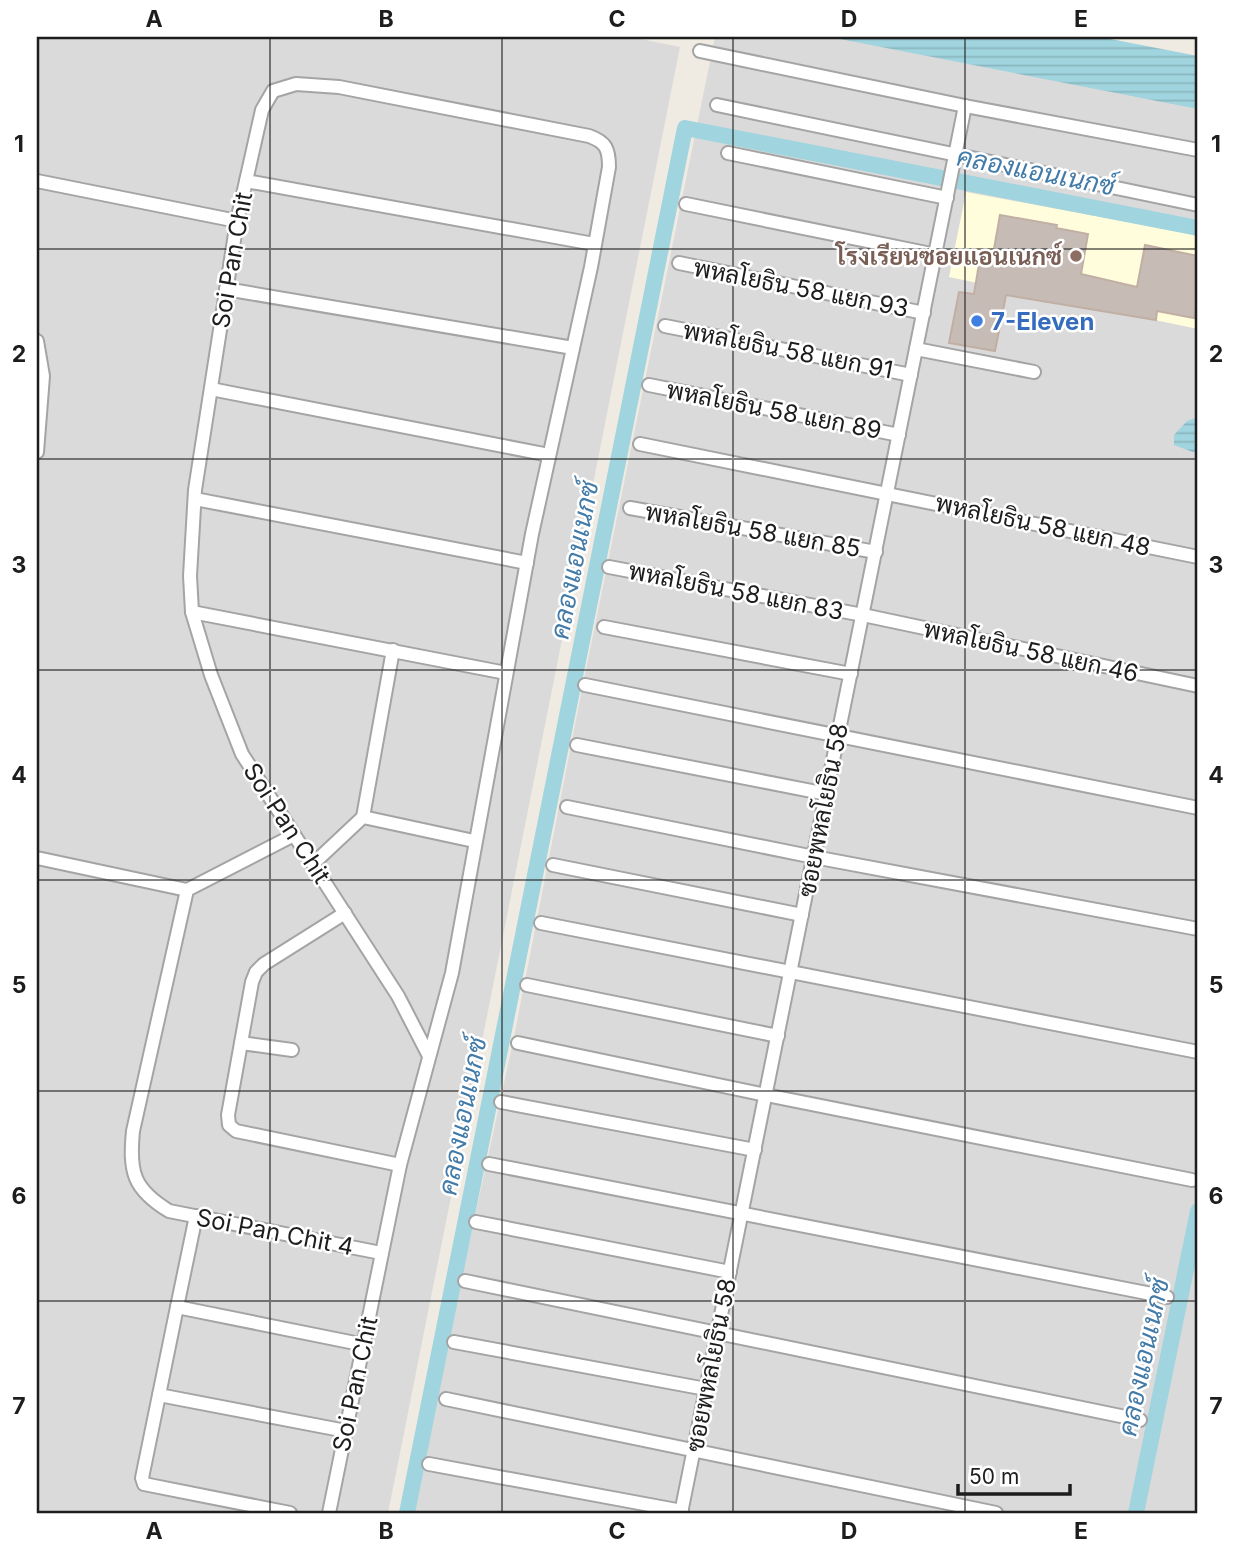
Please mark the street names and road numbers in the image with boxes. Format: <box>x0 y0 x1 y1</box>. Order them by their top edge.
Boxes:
street label: Soi Pan Chit <box>206 190 258 330</box>
street label: พหลโยธิน 58 แยก 93 <box>691 252 911 323</box>
street label: พหลโยธิน 58 แยก 91 <box>681 314 896 385</box>
street label: พหลโยธิน 58 แยก 89 <box>664 374 884 445</box>
street label: พหลโยธิน 58 แยก 48 <box>933 487 1153 562</box>
street label: พหลโยธิน 58 แยก 85 <box>643 496 863 563</box>
street label: พหลโยธิน 58 แยก 83 <box>626 555 846 626</box>
street label: พหลโยธิน 58 แยก 46 <box>921 613 1141 688</box>
street label: ซอยพหลโยธิน 58 <box>791 720 854 899</box>
street label: Soi Pan Chit <box>237 757 337 889</box>
street label: Soi Pan Chit 4 <box>194 1203 356 1261</box>
street label: ซอยพหลโยธิน 58 <box>679 1275 742 1454</box>
street label: Soi Pan Chit <box>327 1314 384 1454</box>

